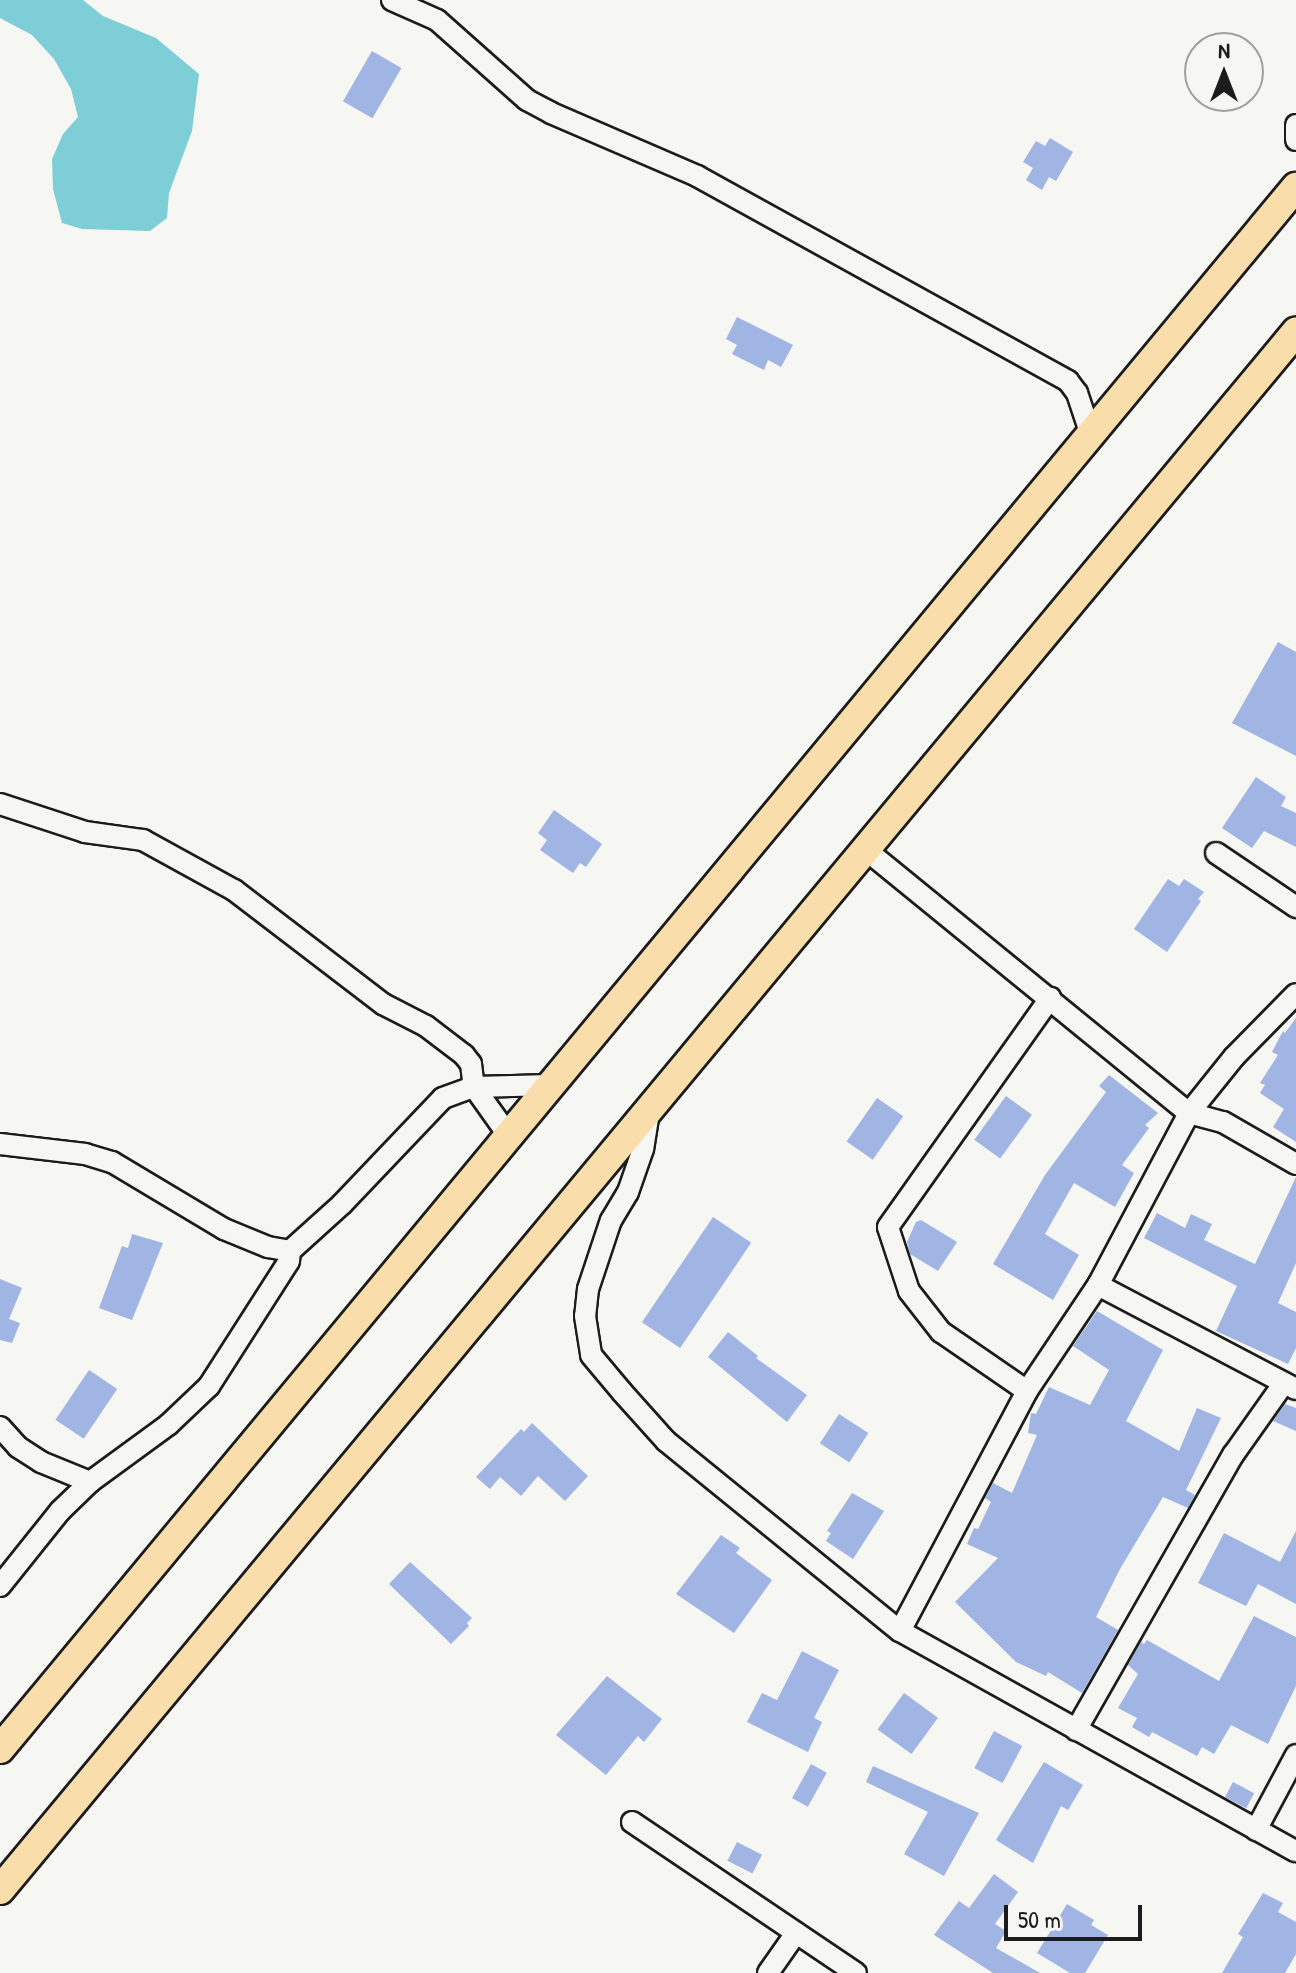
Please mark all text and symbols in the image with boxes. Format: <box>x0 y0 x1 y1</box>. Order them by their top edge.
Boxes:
north arrow <box>1184 32 1264 112</box>
text: N <box>1218 35 1230 65</box>
scale bar <box>1008 1889 1146 1939</box>
text: 50 m <box>1018 1903 1061 1935</box>

